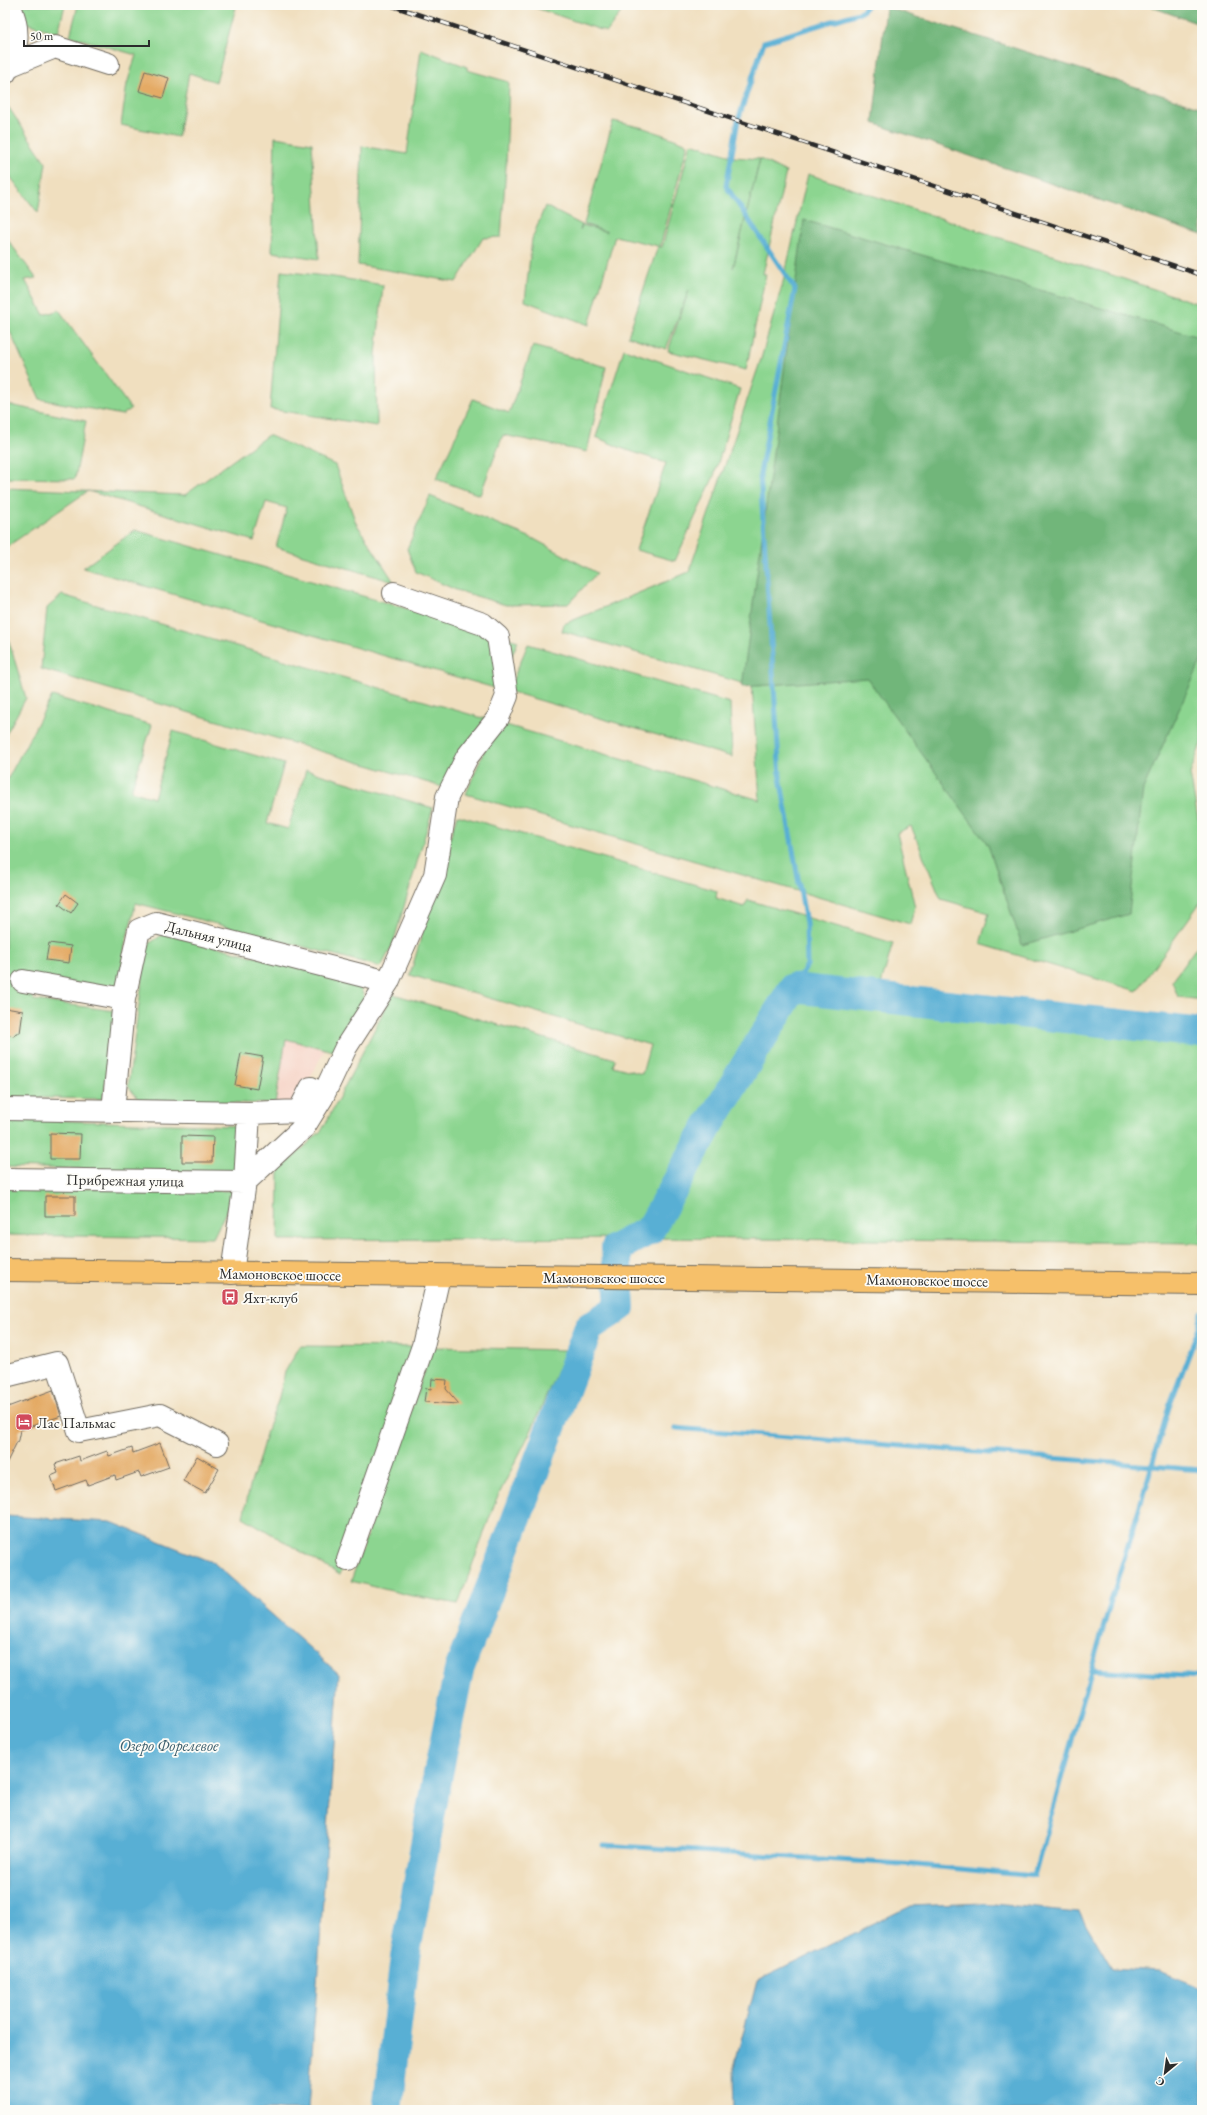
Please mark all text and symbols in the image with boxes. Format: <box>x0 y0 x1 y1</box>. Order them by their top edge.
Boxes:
scale bar <box>24 22 149 48</box>
text: 50 m <box>30 28 54 44</box>
street label: Дальняя улица <box>164 916 254 956</box>
street label: Прибрежная улица <box>66 1169 184 1191</box>
street label: Мамоновское шоссе <box>219 1263 341 1285</box>
street label: Мамоновское шоссе <box>543 1268 665 1287</box>
street label: Мамоновское шоссе <box>866 1269 988 1291</box>
bus stop icon: Яхт-клуб <box>220 1287 240 1307</box>
place label: Яхт-клуб <box>242 1288 298 1307</box>
hotel icon: Лас Пальмас <box>14 1412 34 1432</box>
place label: Лас Пальмас <box>37 1413 116 1432</box>
water label: Озеро Форелевое <box>119 1735 219 1756</box>
north arrow <box>1145 2053 1185 2093</box>
text: С <box>1153 2074 1167 2090</box>

